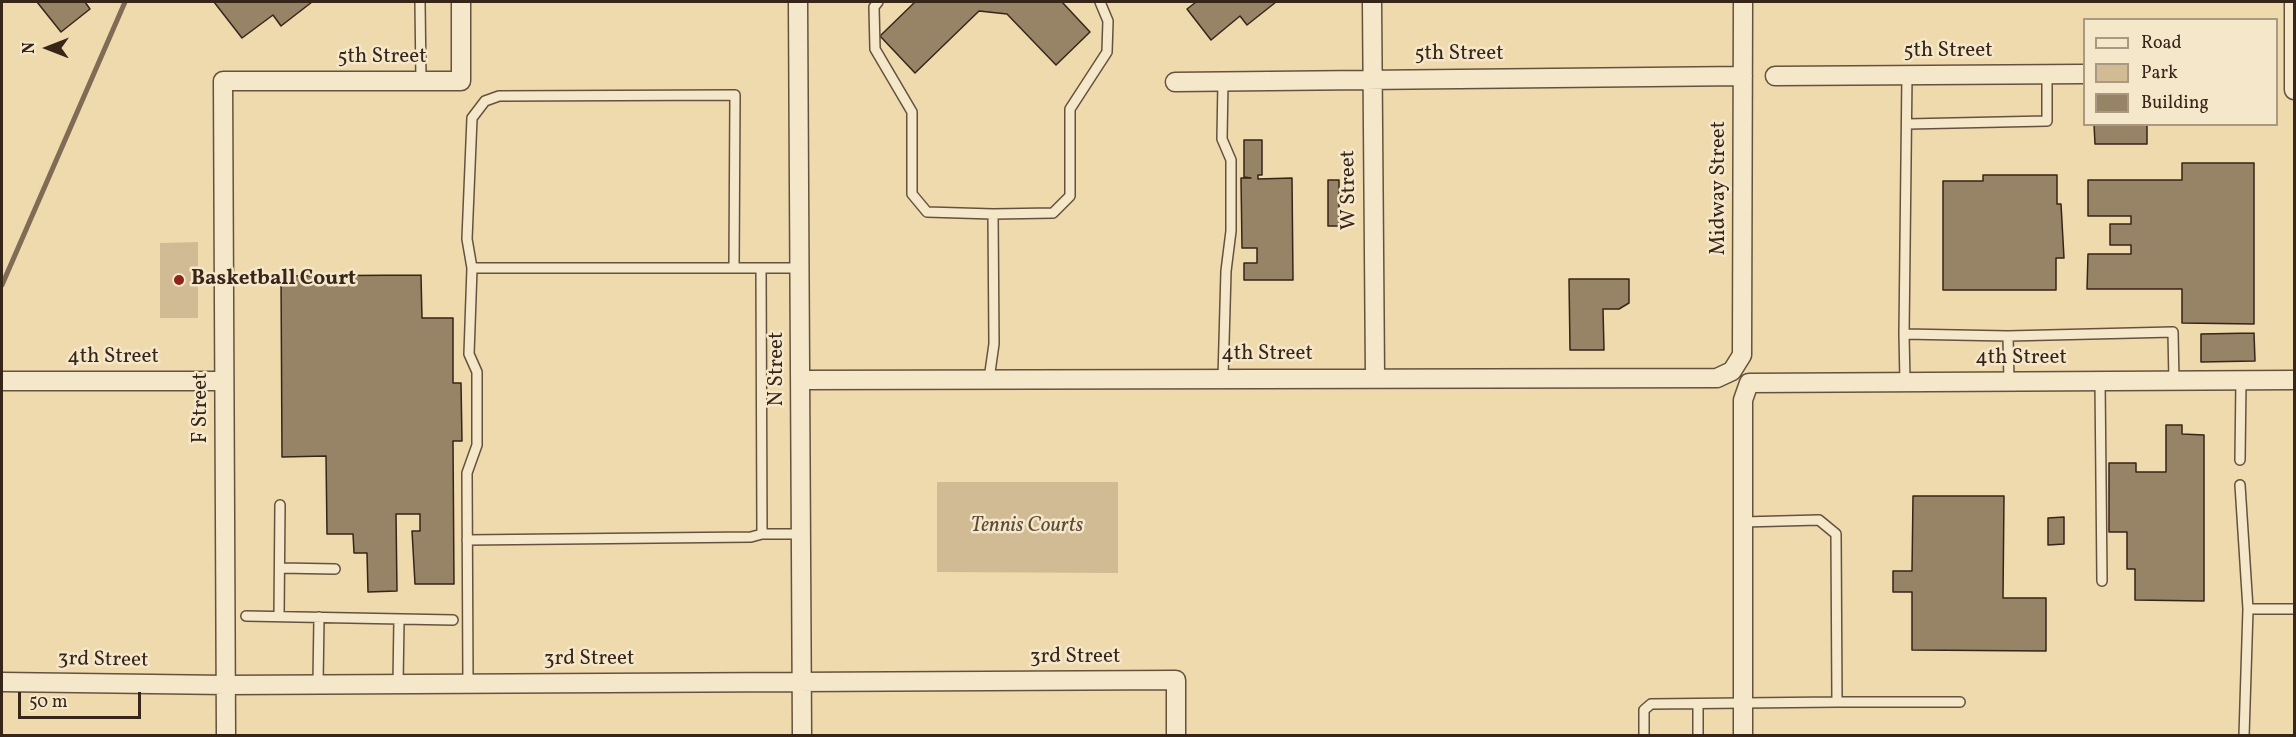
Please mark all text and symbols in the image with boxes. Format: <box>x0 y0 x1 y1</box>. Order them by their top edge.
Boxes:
north arrow <box>18 18 78 78</box>
legend <box>2083 18 2278 126</box>
text: Road <box>2141 31 2182 56</box>
street label: 5th Street <box>1903 39 1993 65</box>
text: N <box>19 42 41 54</box>
street label: 5th Street <box>1414 42 1504 68</box>
street label: 5th Street <box>337 45 427 71</box>
text: Park <box>2141 61 2178 86</box>
text: Building <box>2141 91 2209 116</box>
street label: Midway Street <box>1707 121 1733 255</box>
street label: W Street <box>1337 150 1363 230</box>
place label: Basketball Court <box>191 267 356 293</box>
marker: Basketball Court <box>172 273 186 287</box>
street label: N Street <box>765 332 791 406</box>
street label: 4th Street <box>1221 342 1313 368</box>
street label: 4th Street <box>67 345 159 371</box>
street label: 4th Street <box>1975 346 2067 372</box>
street label: F Street <box>189 372 215 444</box>
park label: Tennis Courts <box>971 514 1083 540</box>
street label: 3rd Street <box>1030 645 1120 671</box>
street label: 3rd Street <box>544 647 634 673</box>
street label: 3rd Street <box>57 648 149 674</box>
scale bar <box>21 680 144 718</box>
text: 50 m <box>29 690 68 715</box>

